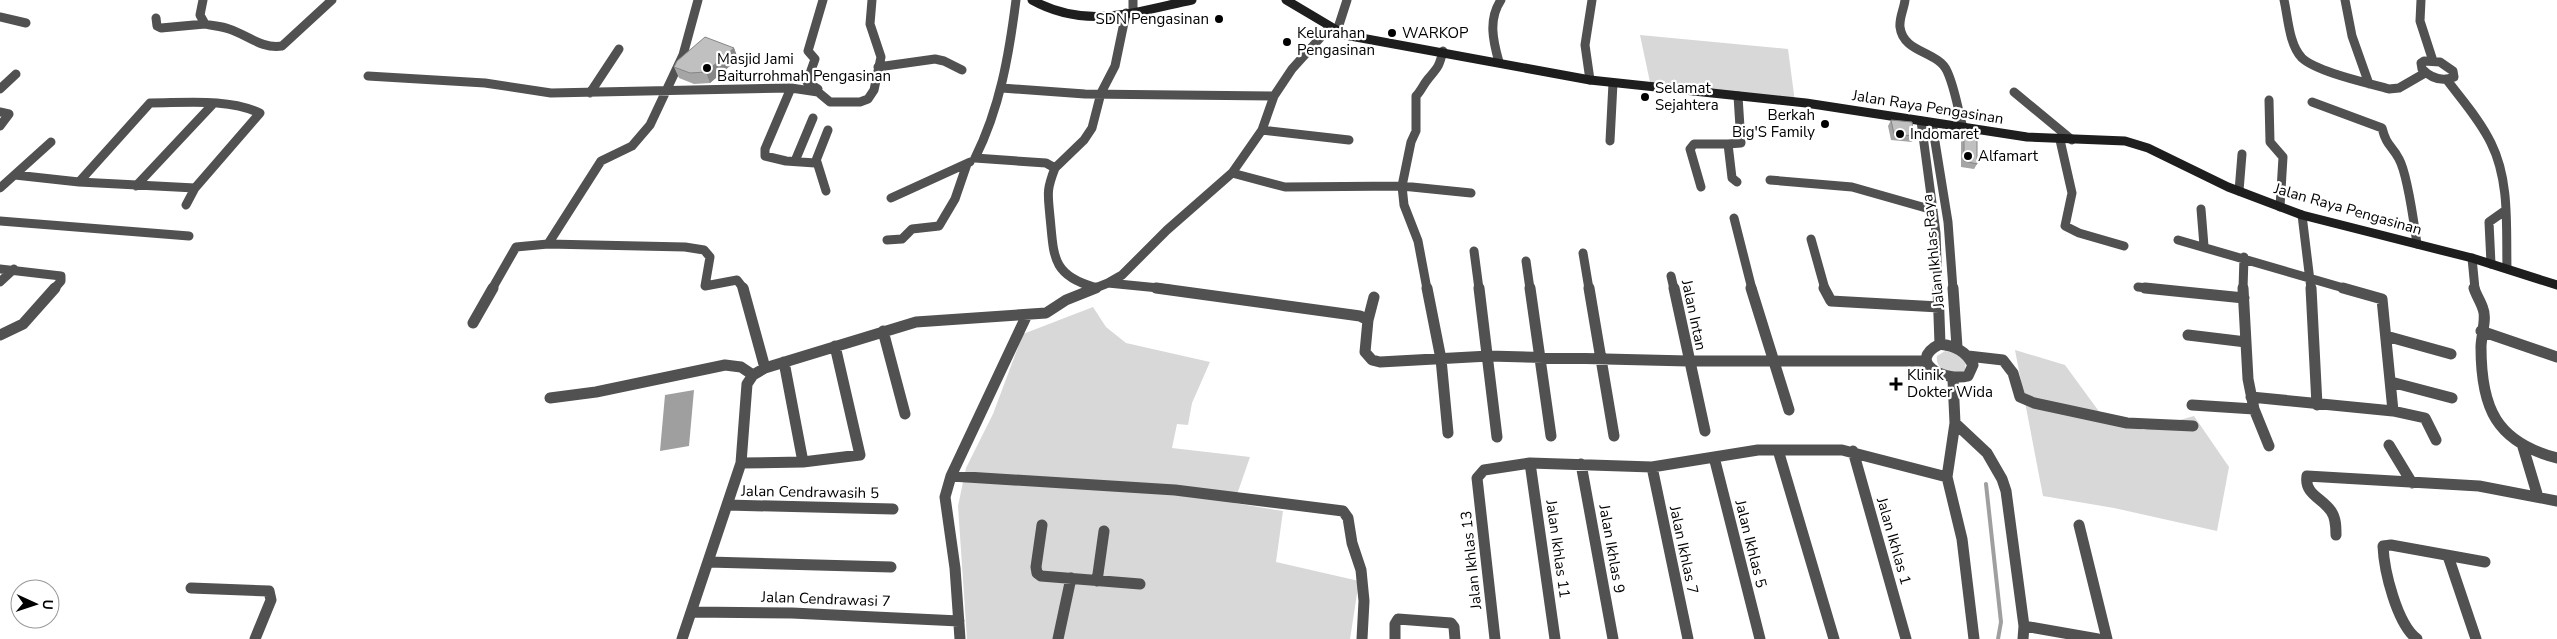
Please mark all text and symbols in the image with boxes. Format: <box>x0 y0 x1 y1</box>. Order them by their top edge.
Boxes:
place label: SDN Pengasinan <box>1096 9 1209 29</box>
marker: SDN Pengasinan <box>1213 13 1225 25</box>
place label: Kelurahan Pengasinan <box>1297 23 1375 60</box>
place label: WARKOP <box>1402 23 1469 43</box>
marker: WARKOP <box>1386 27 1398 39</box>
marker: Kelurahan Pengasinan <box>1281 36 1293 48</box>
place label: Masjid Jami Baiturrohmah Pengasinan <box>717 49 891 86</box>
marker: Masjid Jami Baiturrohmah Pengasinan <box>701 62 713 74</box>
place label: Selamat Sejahtera <box>1655 78 1719 115</box>
street label: Jalan Raya Pengasinan <box>1850 85 2005 129</box>
marker: Selamat Sejahtera <box>1639 91 1651 103</box>
place label: Berkah Big'S Family <box>1732 105 1815 142</box>
marker: Berkah Big'S Family <box>1819 118 1831 130</box>
place label: Indomaret <box>1910 124 1979 144</box>
marker: Indomaret <box>1894 128 1906 140</box>
place label: Alfamart <box>1978 146 2039 166</box>
marker: Alfamart <box>1962 150 1974 162</box>
street label: Jalan Raya Pengasinan <box>2271 178 2424 240</box>
street label: Jalan Ikhlas Raya <box>1917 193 1949 310</box>
street label: Jalan Intan <box>1677 277 1711 352</box>
place label: Klinik Dokter Wida <box>1907 365 1993 402</box>
marker: Klinik Dokter Wida <box>1889 377 1903 391</box>
street label: Jalan Cendrawasih 5 <box>740 481 879 503</box>
street label: Jalan Ikhlas 1 <box>1872 494 1916 587</box>
street label: Jalan Ikhlas 5 <box>1730 497 1772 590</box>
street label: Jalan Ikhlas 11 <box>1541 498 1575 599</box>
street label: Jalan Ikhlas 9 <box>1594 502 1630 595</box>
street label: Jalan Ikhlas 7 <box>1665 503 1703 596</box>
street label: Jalan Ikhlas 13 <box>1456 510 1486 611</box>
north arrow <box>10 579 60 629</box>
street label: Jalan Cendrawasi 7 <box>760 587 891 611</box>
text: U <box>38 599 57 610</box>

